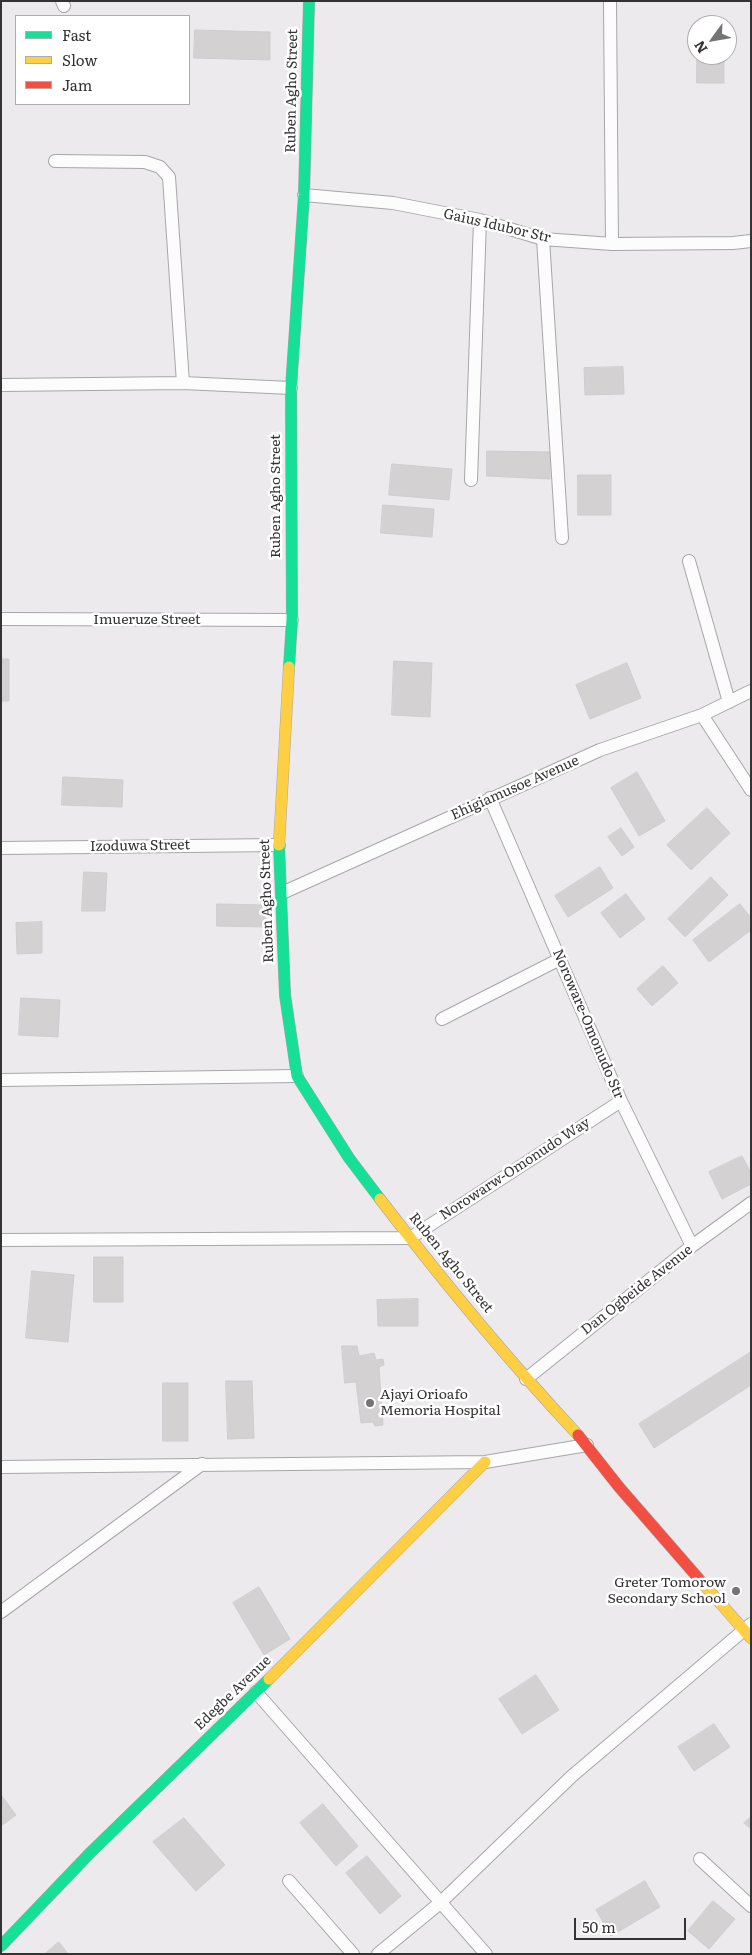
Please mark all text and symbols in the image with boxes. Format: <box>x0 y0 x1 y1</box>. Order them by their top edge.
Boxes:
legend <box>15 15 190 105</box>
north arrow <box>687 15 737 65</box>
text: Fast <box>62 23 91 46</box>
street label: Ruben Agho Street <box>283 29 301 153</box>
text: N <box>689 37 712 58</box>
text: Slow <box>62 48 97 71</box>
text: Jam <box>62 73 92 96</box>
street label: Gaius Idubor Str <box>442 206 552 246</box>
street label: Ruben Agho Street <box>268 434 284 558</box>
street label: Imueruze Street <box>93 612 201 628</box>
street label: Ehigiamusoe Avenue <box>448 752 582 824</box>
street label: Izoduwa Street <box>90 837 190 855</box>
street label: Ruben Agho Street <box>256 839 278 963</box>
street label: Noroware-Omonudo Str <box>549 947 627 1101</box>
street label: Norowarw-Omonudo Way <box>437 1114 593 1224</box>
street label: Ruben Agho Street <box>405 1210 497 1316</box>
street label: Dan Ogbeide Avenue <box>578 1241 696 1339</box>
place label: Ajayi Orioafo Memoria Hospital <box>380 1387 501 1420</box>
marker: Ajayi Orioafo Memoria Hospital <box>364 1397 376 1409</box>
place label: Greter Tomorow Secondary School <box>607 1575 726 1608</box>
marker: Greter Tomorow Secondary School <box>730 1585 742 1597</box>
street label: Edegbe Avenue <box>191 1652 275 1734</box>
scale bar <box>577 1908 690 1940</box>
text: 50 m <box>582 1915 616 1938</box>

